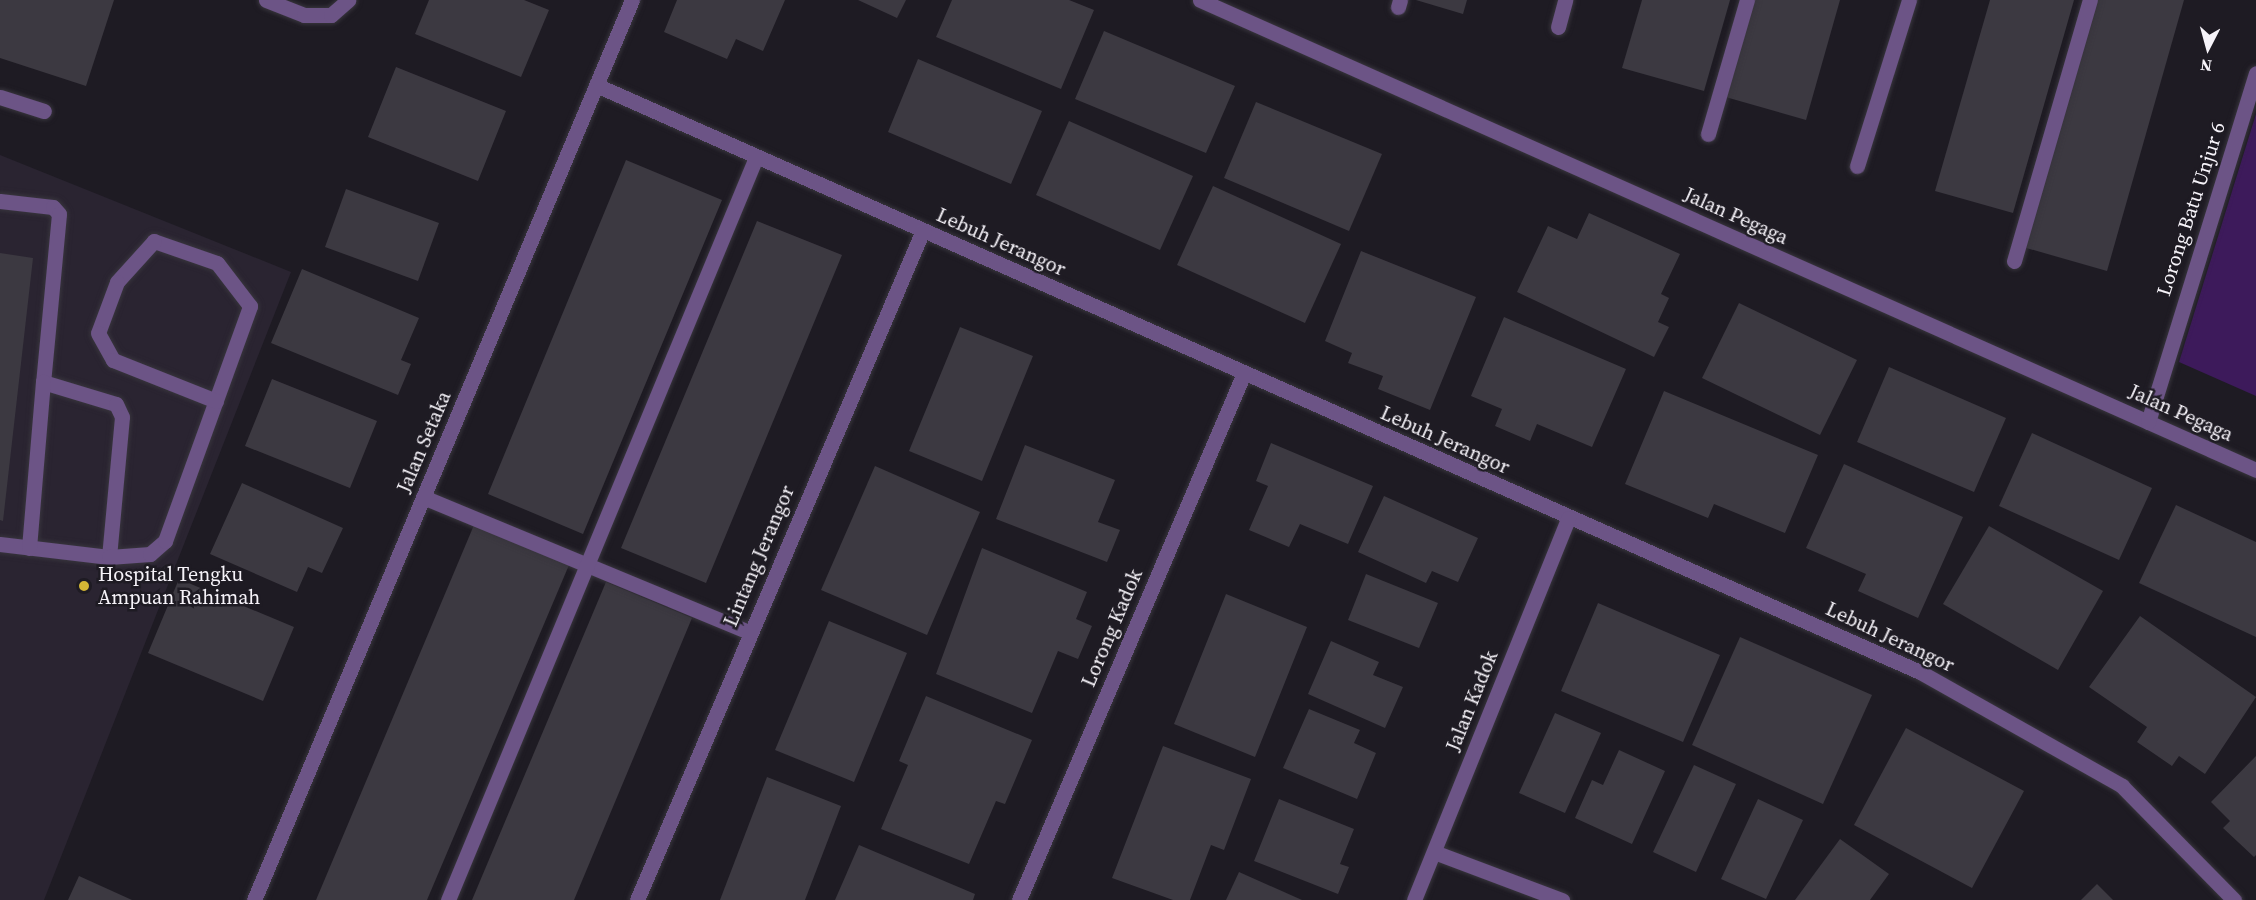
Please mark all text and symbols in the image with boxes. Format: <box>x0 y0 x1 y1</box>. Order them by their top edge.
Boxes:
north arrow <box>2178 18 2238 78</box>
text: N <box>2199 54 2213 77</box>
street label: Lorong Batu Unjur 6 <box>2152 119 2230 299</box>
street label: Jalan Pegaga <box>1680 182 1792 250</box>
street label: Lebuh Jerangor <box>933 203 1069 281</box>
street label: Jalan Pegaga <box>2125 379 2237 447</box>
street label: Jalan Setaka <box>392 388 456 496</box>
street label: Lebuh Jerangor <box>1377 401 1513 479</box>
street label: Lintang Jerangor <box>718 482 800 630</box>
place label: Hospital Tengku Ampuan Rahimah <box>98 562 260 609</box>
street label: Lorong Kadok <box>1076 565 1148 691</box>
marker: Hospital Tengku Ampuan Rahimah <box>75 577 93 595</box>
street label: Lebuh Jerangor <box>1822 597 1958 677</box>
street label: Jalan Kadok <box>1441 647 1503 755</box>

